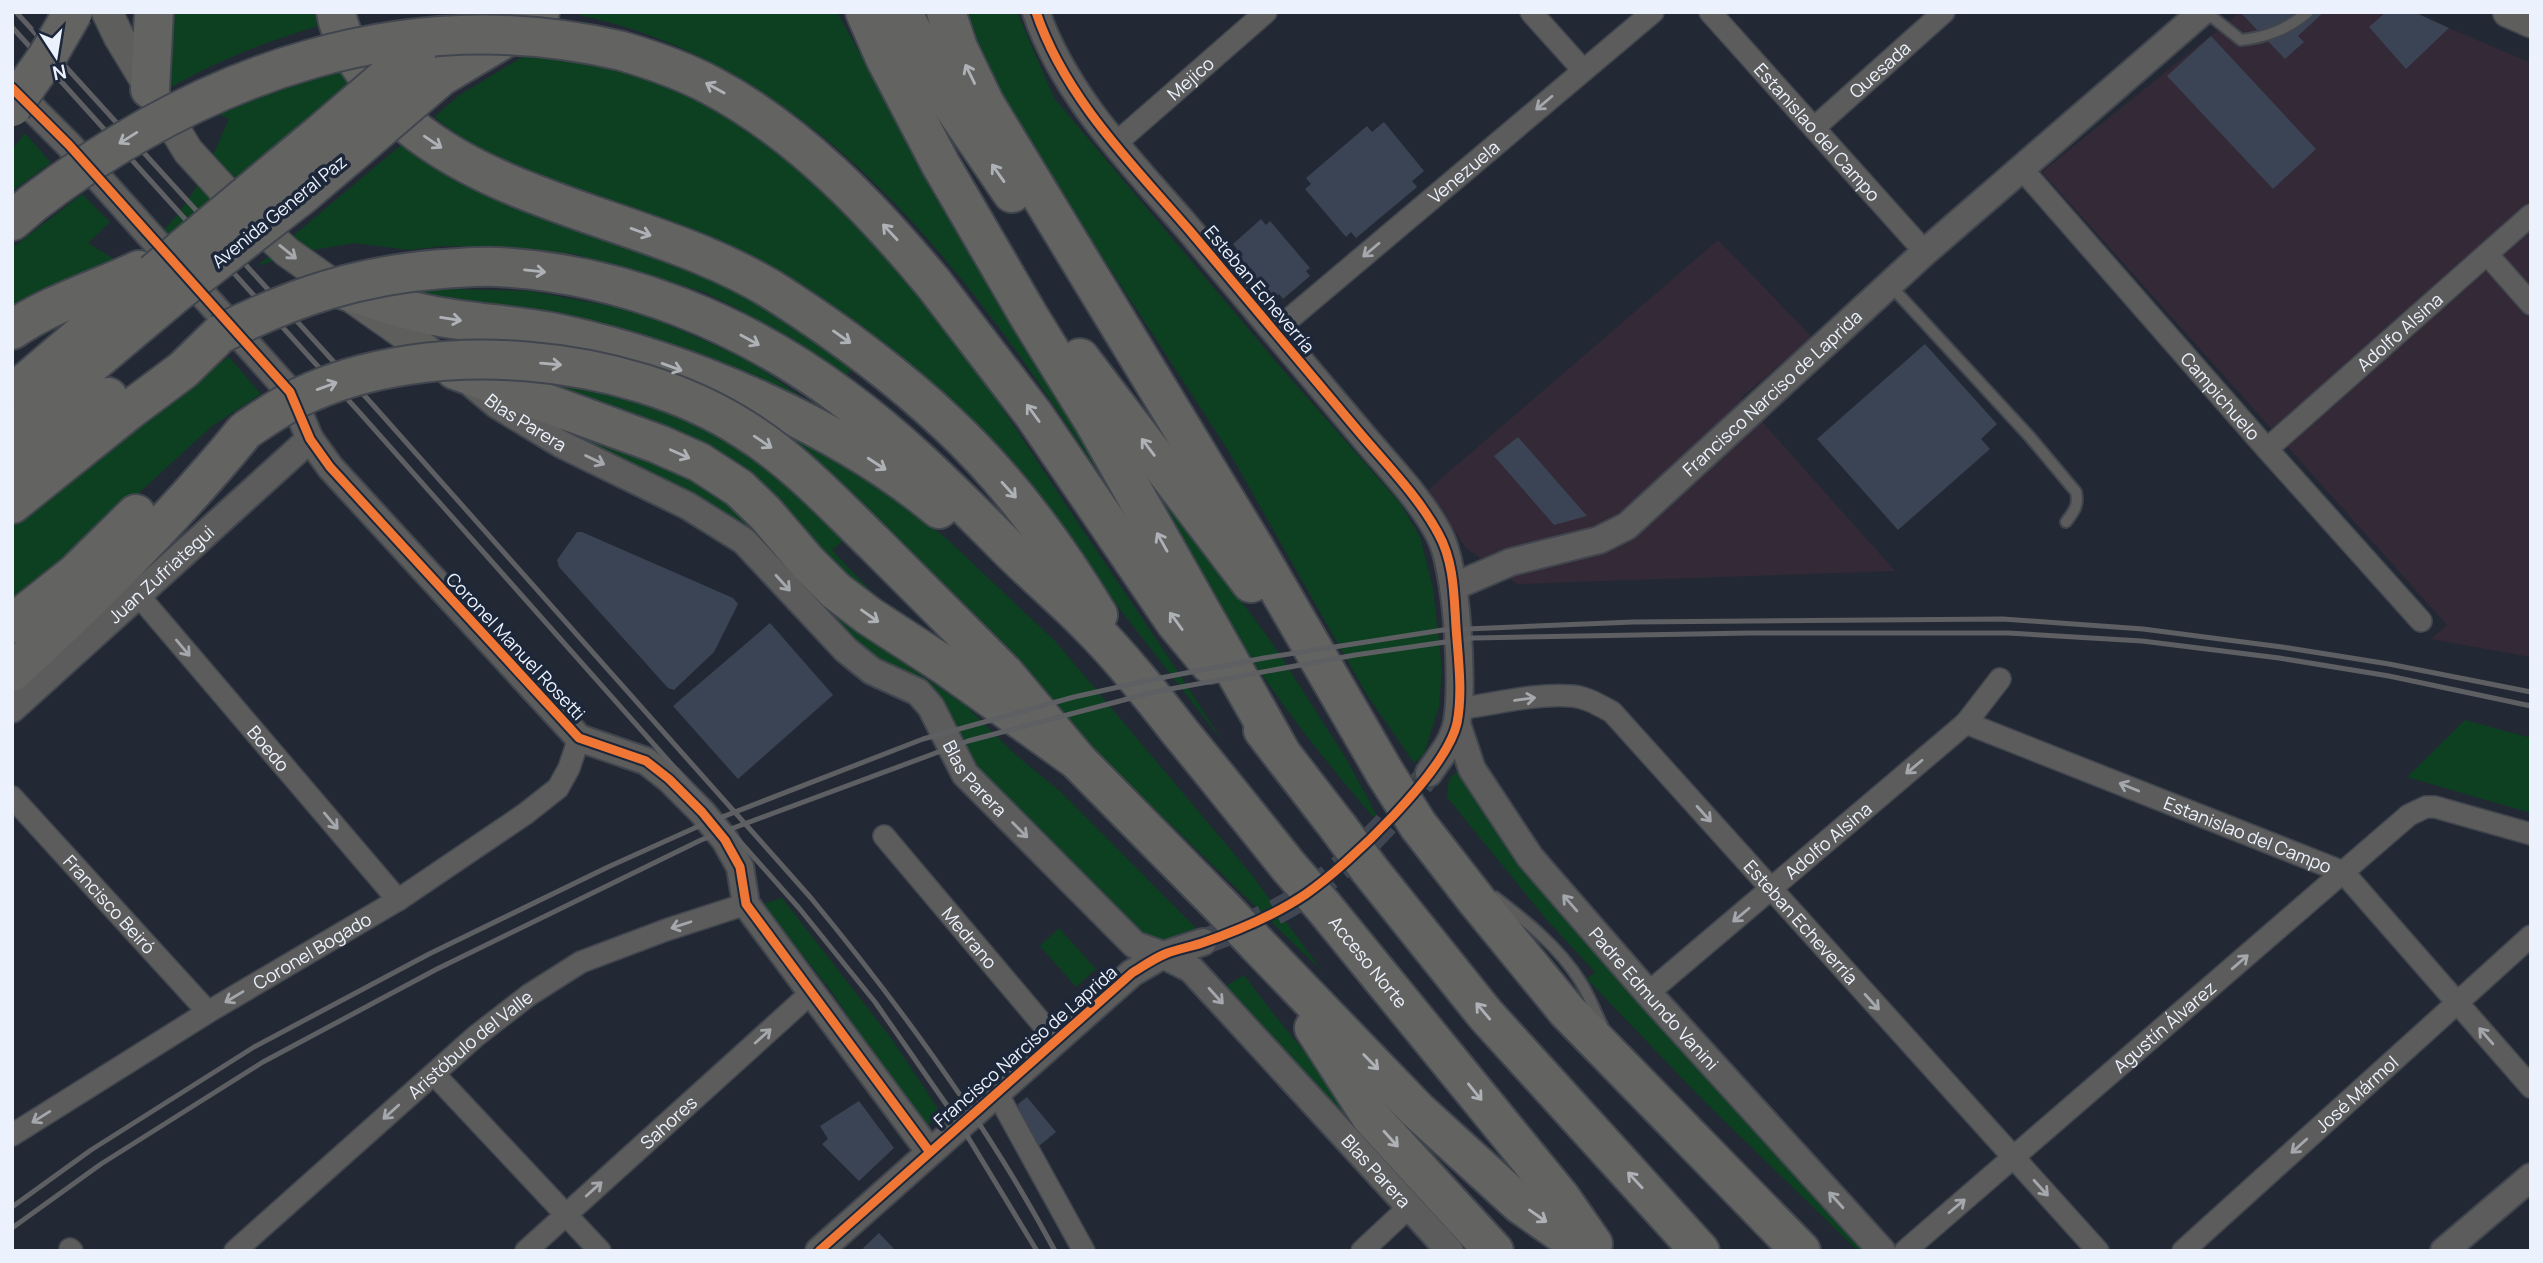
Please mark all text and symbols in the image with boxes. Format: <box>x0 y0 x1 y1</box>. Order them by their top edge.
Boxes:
north arrow <box>21 21 91 91</box>
street label: Quesada <box>1844 36 1915 103</box>
street label: Mejico <box>1162 51 1219 105</box>
text: N <box>50 58 69 87</box>
street label: Estanislao del Campo <box>1749 58 1886 206</box>
one-way arrow <box>963 64 976 86</box>
one-way arrow <box>705 81 725 95</box>
one-way arrow <box>1535 95 1553 111</box>
one-way arrow <box>118 131 138 145</box>
one-way arrow <box>423 135 442 150</box>
street label: Venezuela <box>1423 135 1504 209</box>
street label: Avenida General Paz <box>207 149 351 273</box>
one-way arrow <box>991 164 1005 184</box>
street label: Esteban Echeverría <box>1200 220 1320 358</box>
one-way arrow <box>881 224 898 241</box>
one-way arrow <box>630 227 652 240</box>
one-way arrow <box>1362 242 1380 258</box>
one-way arrow <box>279 244 297 259</box>
one-way arrow <box>523 264 546 277</box>
street label: Adolfo Alsina <box>2351 287 2448 376</box>
street label: Francisco Narciso de Laprida <box>1677 304 1867 481</box>
one-way arrow <box>439 313 461 326</box>
one-way arrow <box>832 330 851 345</box>
one-way arrow <box>739 334 760 347</box>
street label: Campichuelo <box>2175 347 2266 445</box>
one-way arrow <box>539 358 562 371</box>
one-way arrow <box>661 362 683 374</box>
one-way arrow <box>316 379 338 392</box>
street label: Blas Parera <box>480 388 571 457</box>
one-way arrow <box>1026 404 1040 423</box>
one-way arrow <box>753 434 772 449</box>
one-way arrow <box>1140 438 1155 457</box>
one-way arrow <box>669 448 690 461</box>
one-way arrow <box>584 454 605 467</box>
one-way arrow <box>867 457 886 472</box>
one-way arrow <box>1001 481 1017 499</box>
street label: Juan Zufriategui <box>103 520 219 628</box>
one-way arrow <box>1155 532 1168 553</box>
street label: Coronel Manuel Rosetti <box>441 567 591 725</box>
one-way arrow <box>774 574 791 591</box>
one-way arrow <box>860 609 879 623</box>
one-way arrow <box>1168 612 1183 631</box>
one-way arrow <box>175 638 191 656</box>
one-way arrow <box>1514 693 1536 706</box>
street label: Boedo <box>242 720 295 776</box>
street label: Blas Parera <box>938 736 1012 822</box>
one-way arrow <box>1905 759 1923 775</box>
one-way arrow <box>2118 780 2140 793</box>
street label: Estanislao del Campo <box>2160 790 2335 878</box>
street label: Adolfo Alsina <box>1779 796 1877 884</box>
one-way arrow <box>1695 805 1712 822</box>
one-way arrow <box>323 811 339 829</box>
one-way arrow <box>1012 821 1029 838</box>
street label: Francisco Beiró <box>58 850 161 959</box>
street label: Esteban Echeverría <box>1739 855 1864 989</box>
one-way arrow <box>1562 894 1578 912</box>
street label: Medrano <box>937 902 1003 974</box>
street label: Coronel Bogado <box>248 907 375 995</box>
one-way arrow <box>1732 907 1750 922</box>
street label: Acceso Norte <box>1324 911 1413 1013</box>
one-way arrow <box>671 919 693 932</box>
street label: Padre Edmundo Vanini <box>1584 922 1724 1075</box>
one-way arrow <box>2231 954 2249 970</box>
street label: Francisco Narciso de Laprida <box>928 960 1122 1132</box>
street label: Agustín Álvarez <box>2108 975 2221 1078</box>
street label: Aristóbulo del Valle <box>402 985 538 1104</box>
one-way arrow <box>1207 987 1224 1004</box>
one-way arrow <box>225 990 245 1004</box>
one-way arrow <box>1864 992 1880 1010</box>
one-way arrow <box>1475 1002 1491 1020</box>
one-way arrow <box>2478 1027 2494 1045</box>
one-way arrow <box>754 1029 772 1045</box>
street label: José Mármol <box>2310 1050 2403 1138</box>
one-way arrow <box>1362 1053 1379 1070</box>
one-way arrow <box>1467 1083 1483 1101</box>
street label: Sahores <box>635 1090 702 1154</box>
one-way arrow <box>382 1104 400 1120</box>
one-way arrow <box>31 1110 51 1124</box>
street label: Blas Parera <box>1336 1129 1416 1213</box>
one-way arrow <box>1383 1130 1400 1147</box>
one-way arrow <box>2291 1138 2308 1155</box>
one-way arrow <box>1627 1171 1643 1189</box>
one-way arrow <box>2033 1179 2050 1196</box>
one-way arrow <box>585 1180 602 1197</box>
one-way arrow <box>1828 1192 1845 1209</box>
one-way arrow <box>1947 1199 1965 1214</box>
one-way arrow <box>1528 1209 1547 1223</box>

